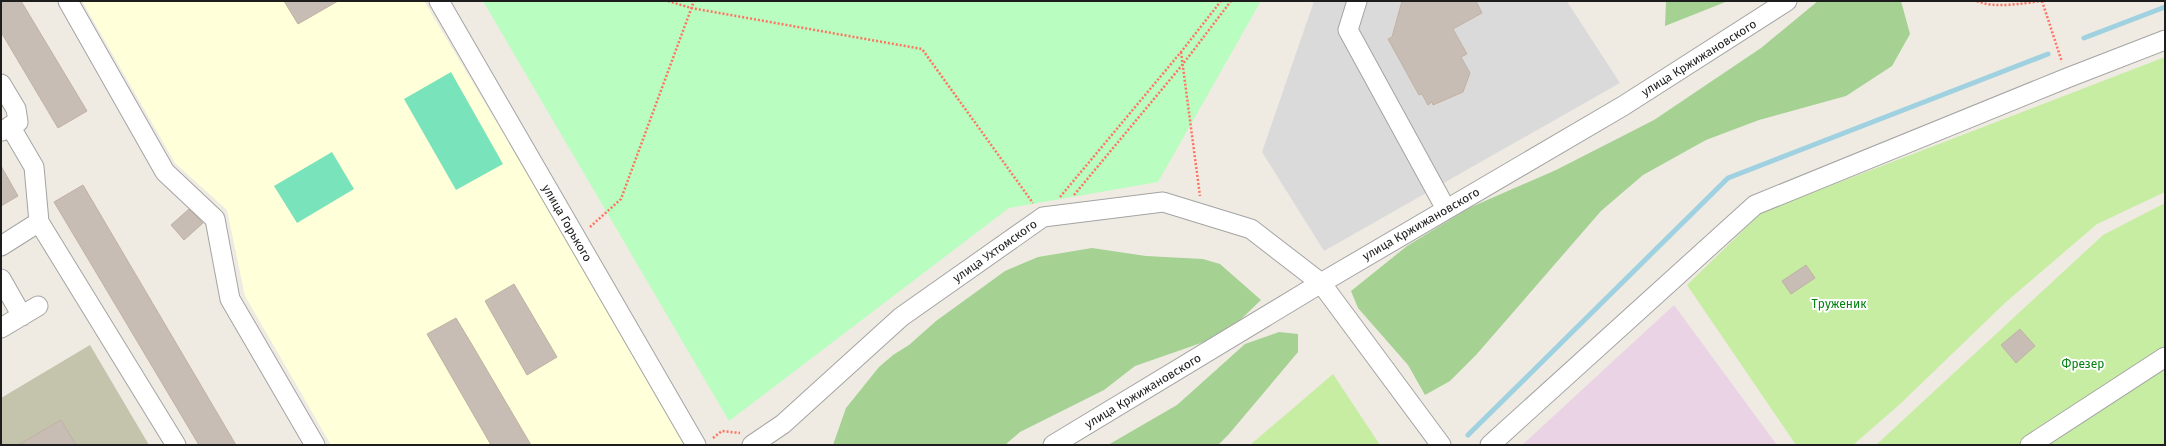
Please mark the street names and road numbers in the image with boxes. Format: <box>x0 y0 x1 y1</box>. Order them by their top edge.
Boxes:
street label: улица Кржижановского <box>1639 17 1759 99</box>
street label: улица Горького <box>539 182 595 264</box>
street label: улица Кржижановского <box>1360 185 1482 263</box>
street label: улица Ухтомского <box>950 217 1040 285</box>
street label: улица Кржижановского <box>1082 351 1204 431</box>

